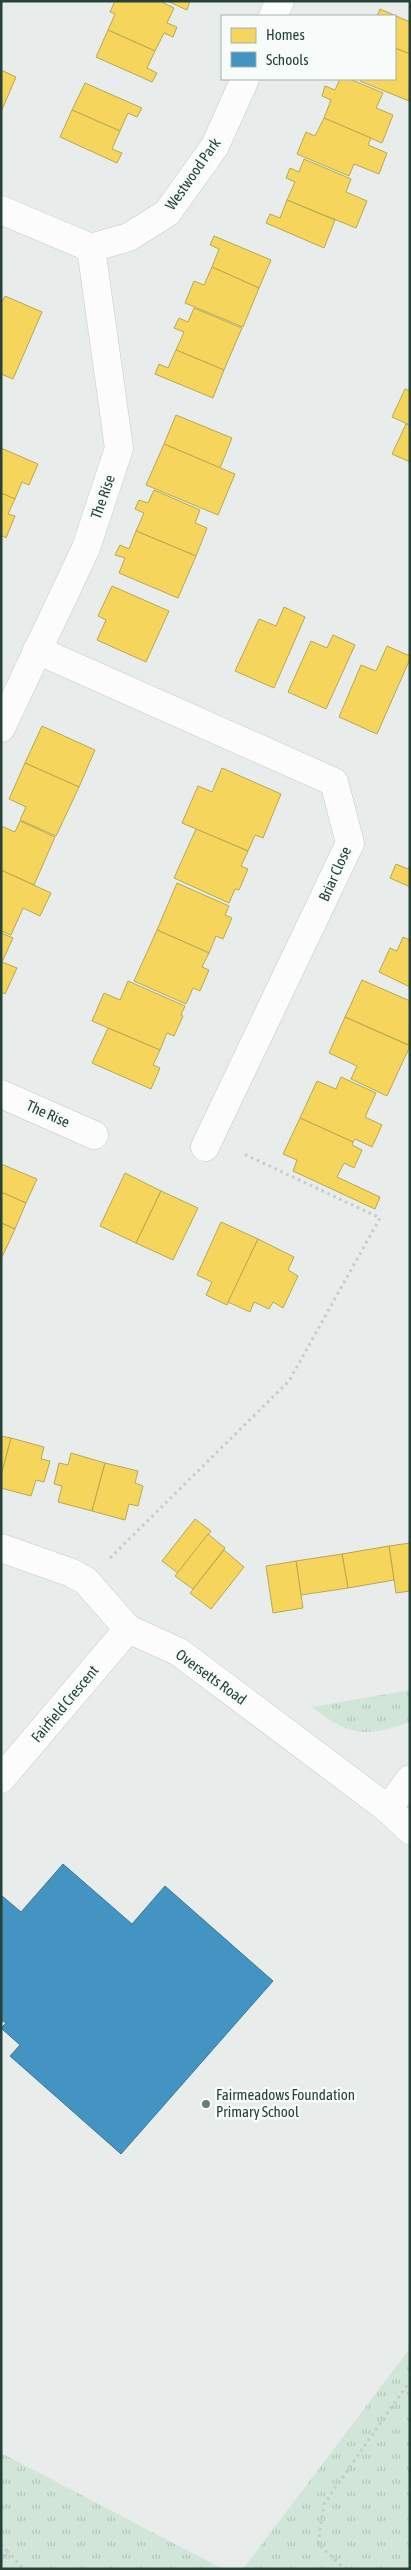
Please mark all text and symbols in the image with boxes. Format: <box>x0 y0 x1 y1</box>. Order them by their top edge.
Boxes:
legend <box>221 15 396 80</box>
text: Homes <box>266 26 305 43</box>
text: Schools <box>266 51 309 68</box>
street label: Westwood Park <box>162 134 224 213</box>
street label: The Rise <box>87 472 118 521</box>
street label: Briar Close <box>315 844 354 904</box>
street label: The Rise <box>24 1097 73 1131</box>
street label: Oversetts Road <box>173 1645 250 1708</box>
street label: Fairfield Crescent <box>28 1662 102 1746</box>
place label: Fairmeadows Foundation Primary School <box>216 2086 355 2120</box>
marker: Fairmeadows Foundation Primary School <box>200 2098 212 2110</box>

